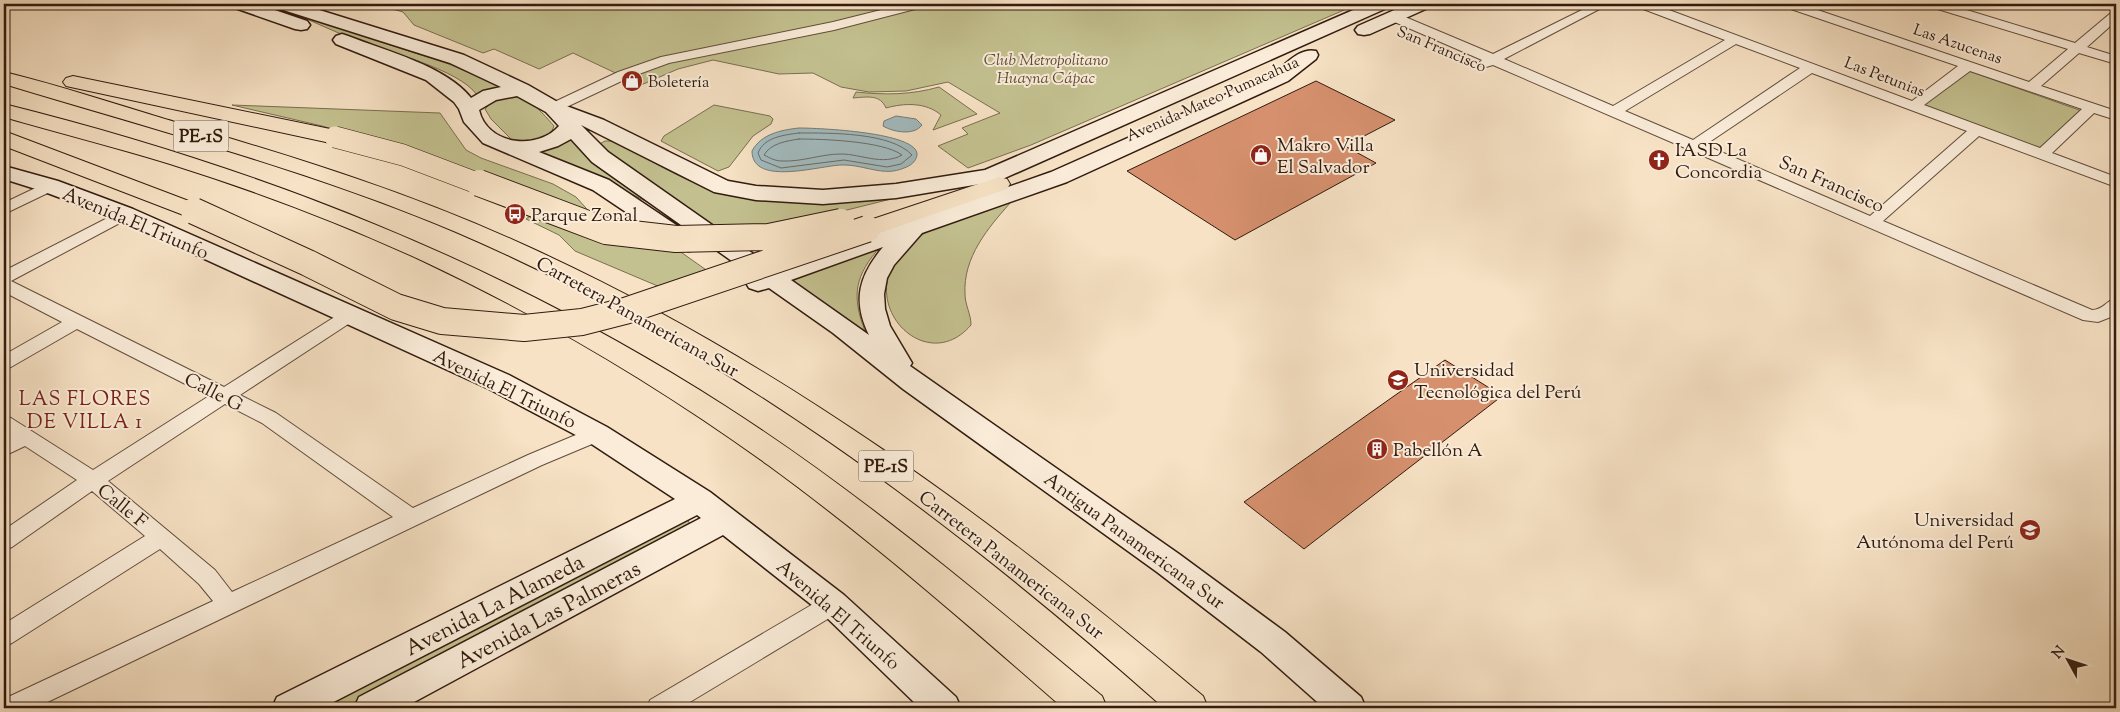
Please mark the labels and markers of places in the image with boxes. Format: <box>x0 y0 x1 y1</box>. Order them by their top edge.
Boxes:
shop icon: Boletería <box>620 69 644 93</box>
place label: Boletería <box>648 72 710 95</box>
place label: Makro Villa El Salvador <box>1277 133 1374 182</box>
place label: IASD La Concordia <box>1675 138 1762 187</box>
shop icon: Makro Villa El Salvador <box>1249 143 1273 167</box>
church icon: IASD La Concordia <box>1647 148 1671 172</box>
bus stop icon: Parque Zonal <box>503 202 527 226</box>
place label: Parque Zonal <box>531 203 638 230</box>
place label: Universidad Tecnológica del Perú <box>1414 358 1581 407</box>
school or university icon: Universidad Tecnológica del Perú <box>1386 368 1410 392</box>
building icon: Pabellón A <box>1365 437 1389 461</box>
place label: Pabellón A <box>1393 438 1483 465</box>
place label: Universidad Autónoma del Perú <box>1856 508 2014 557</box>
school or university icon: Universidad Autónoma del Perú <box>2018 518 2042 542</box>

